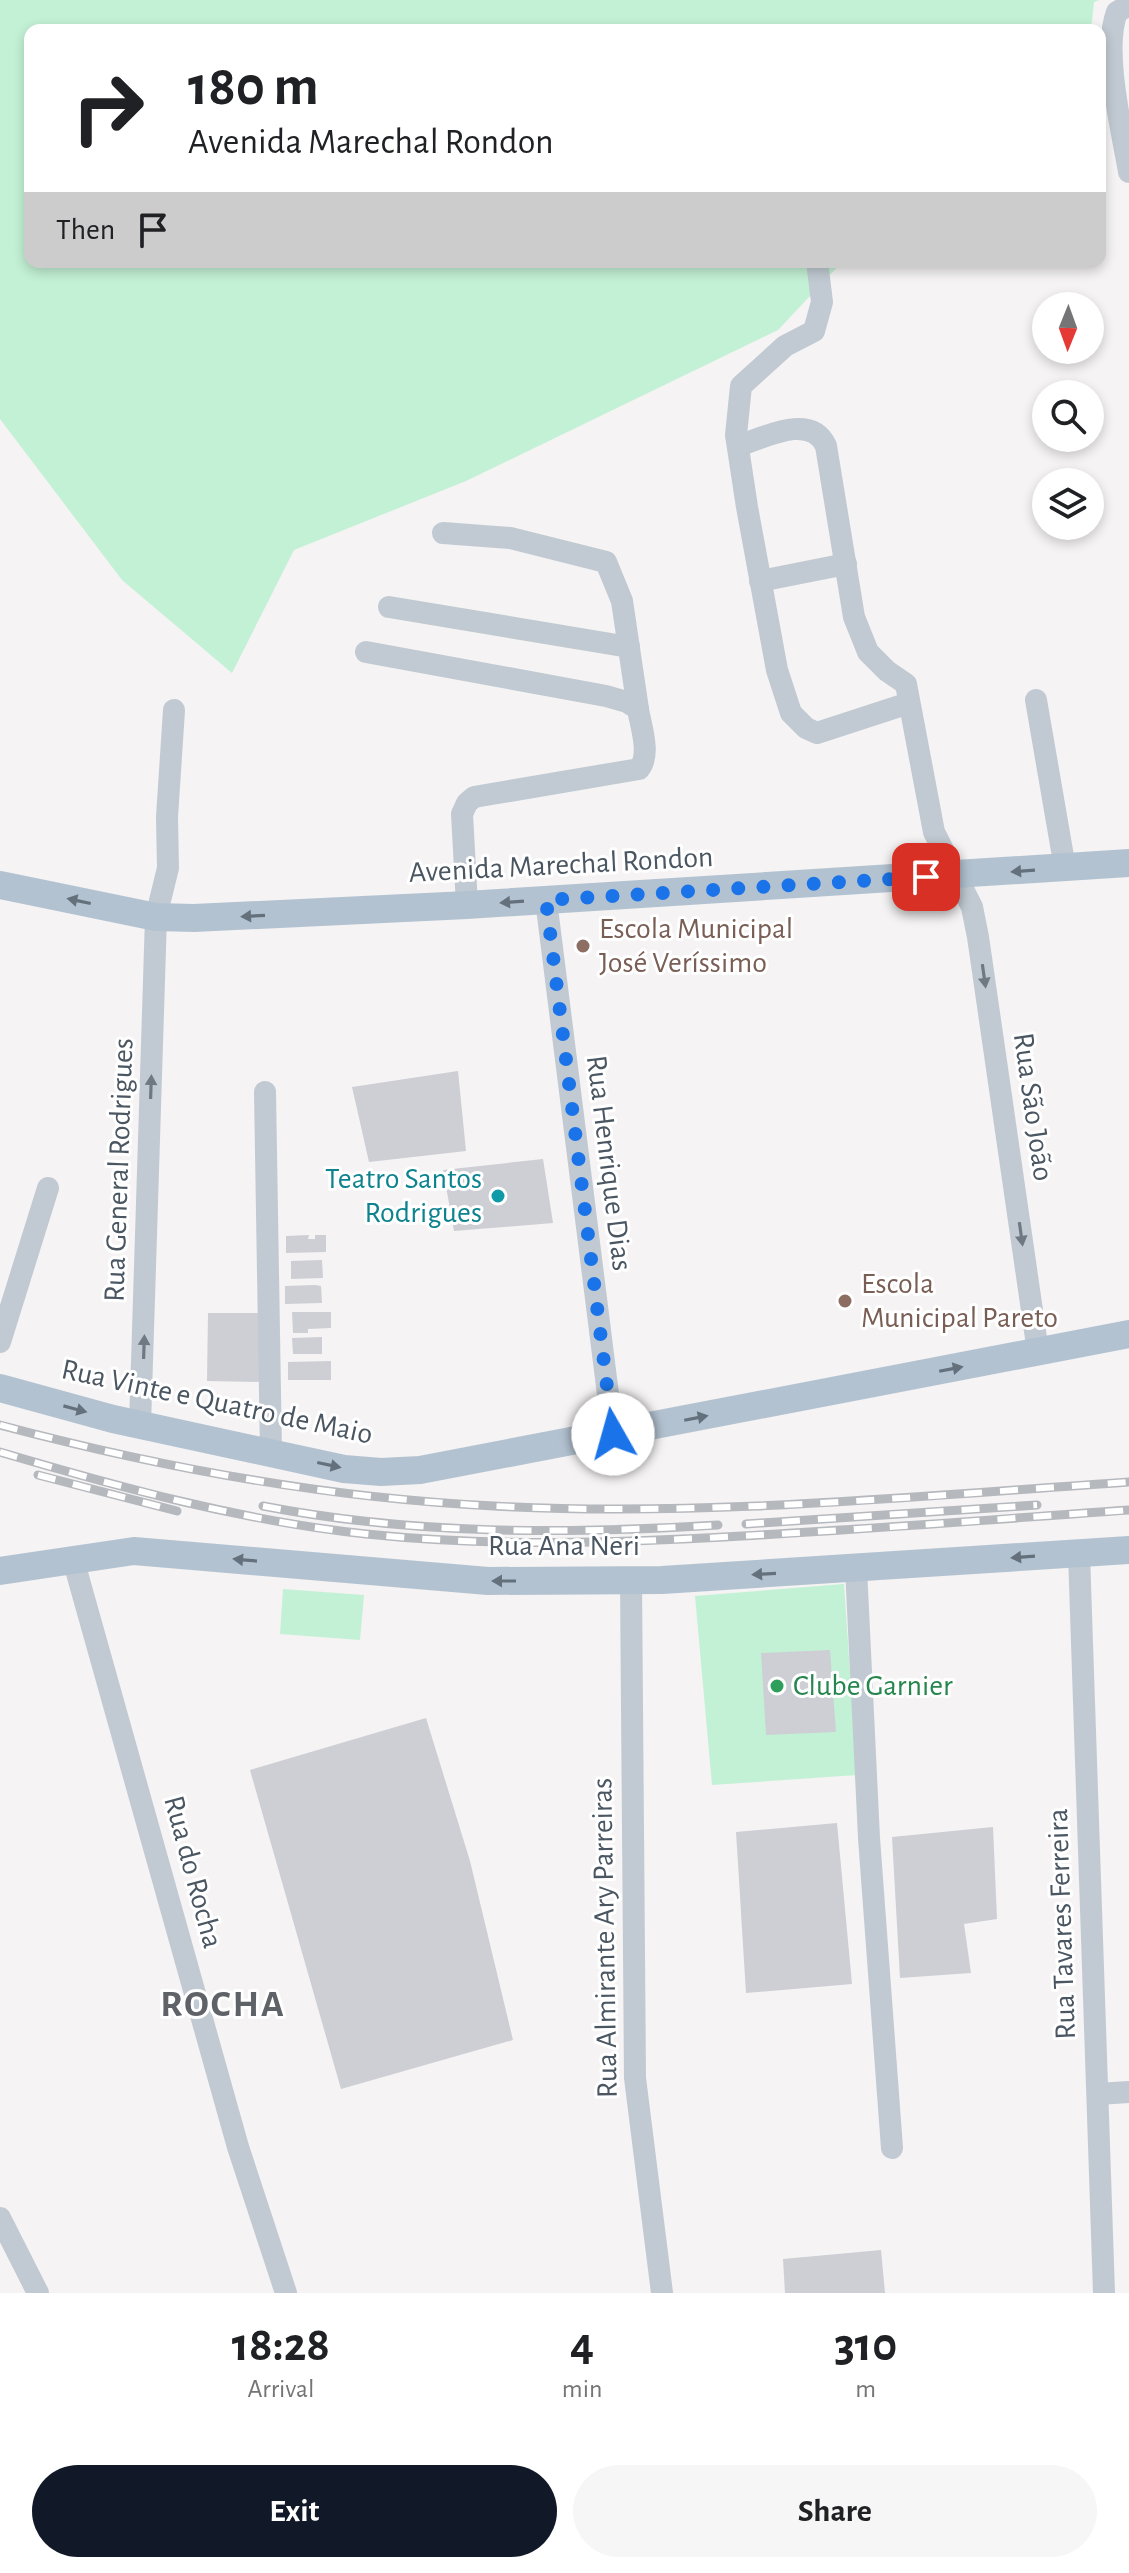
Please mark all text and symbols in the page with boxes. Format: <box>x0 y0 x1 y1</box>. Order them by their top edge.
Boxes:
icon: right <box>56 56 160 160</box>
text: 180 m <box>188 59 319 115</box>
text: Avenida Marechal Rondon <box>188 124 554 160</box>
icon: arrive <box>131 208 175 252</box>
text: Then <box>56 215 115 245</box>
north arrow <box>1032 292 1104 364</box>
map controls <box>1032 292 1104 540</box>
button: search <box>1032 380 1104 452</box>
button: layers <box>1032 468 1104 540</box>
street label: Avenida Marechal Rondon <box>408 842 714 888</box>
pin <box>892 843 960 911</box>
icon: arrive <box>904 855 948 899</box>
one-way arrow <box>1010 865 1035 878</box>
one-way arrow <box>67 894 92 907</box>
one-way arrow <box>499 896 524 909</box>
one-way arrow <box>240 910 265 923</box>
place label: Escola Municipal José Veríssimo <box>599 914 793 978</box>
marker: Escola Municipal José Veríssimo <box>574 937 592 955</box>
one-way arrow <box>978 964 991 989</box>
street label: Rua São João <box>1008 1031 1058 1183</box>
street label: Rua General Rodrigues <box>99 1038 139 1302</box>
street label: Rua Henrique Dias <box>581 1053 637 1273</box>
one-way arrow <box>145 1074 157 1099</box>
place label: Teatro Santos Rodrigues <box>325 1164 482 1228</box>
marker: Teatro Santos Rodrigues <box>489 1187 507 1205</box>
one-way arrow <box>1015 1221 1028 1246</box>
place label: Escola Municipal Pareto <box>861 1269 1058 1333</box>
marker: Escola Municipal Pareto <box>836 1292 854 1310</box>
one-way arrow <box>138 1334 150 1359</box>
street label: Rua Vinte e Quatro de Maio <box>59 1354 375 1450</box>
one-way arrow <box>939 1362 964 1374</box>
position arrow <box>571 1392 655 1476</box>
one-way arrow <box>63 1403 88 1415</box>
one-way arrow <box>683 1411 708 1424</box>
one-way arrow <box>317 1459 342 1472</box>
street label: Rua Ana Neri <box>488 1531 640 1561</box>
one-way arrow <box>1010 1551 1035 1564</box>
one-way arrow <box>232 1554 257 1567</box>
one-way arrow <box>751 1567 776 1580</box>
one-way arrow <box>491 1575 516 1587</box>
place label: Clube Garnier <box>793 1671 953 1701</box>
marker: Clube Garnier <box>768 1677 786 1695</box>
street label: Rua Almirante Ary Parreiras <box>587 1777 623 2099</box>
street label: Rua do Rocha <box>158 1792 228 1952</box>
street label: Rua Tavares Ferreira <box>1043 1808 1081 2040</box>
district label: ROCHA <box>160 1986 286 2024</box>
text: 18:28 <box>232 2322 330 2370</box>
text: 4 <box>570 2322 594 2370</box>
text: 310 <box>834 2322 897 2370</box>
text: Arrival <box>247 2376 314 2402</box>
text: min <box>562 2376 602 2402</box>
text: m <box>855 2376 876 2402</box>
button: Exit <box>32 2465 557 2557</box>
button: Share <box>573 2465 1097 2557</box>

